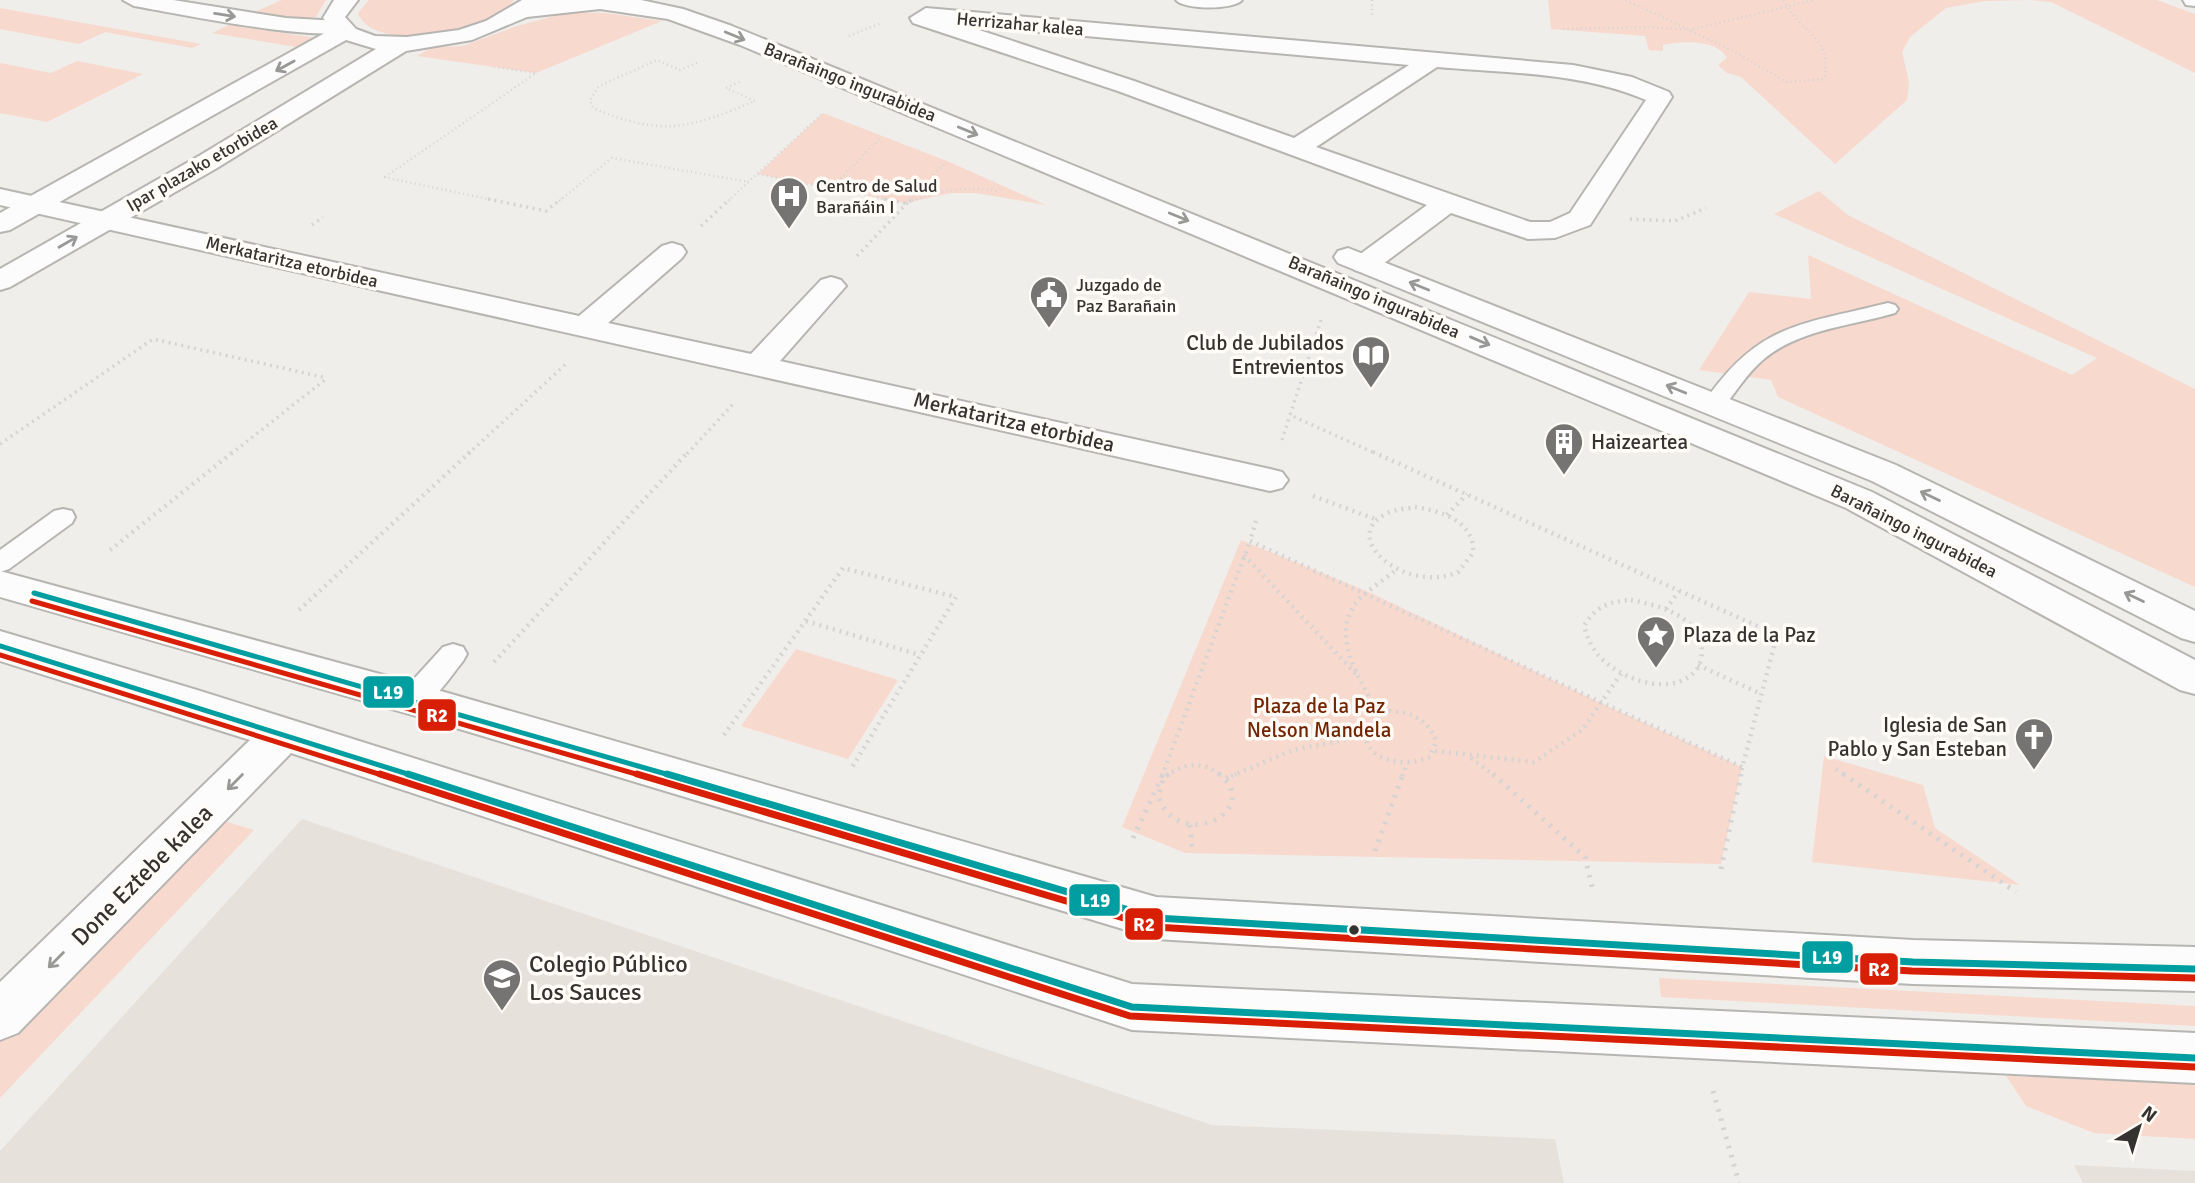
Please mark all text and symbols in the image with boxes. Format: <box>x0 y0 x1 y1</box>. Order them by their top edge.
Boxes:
street label: Herrizahar kalea <box>955 7 1085 41</box>
one-way arrow <box>213 9 236 22</box>
one-way arrow <box>724 30 746 43</box>
street label: Barañaingo ingurabidea <box>761 37 939 127</box>
one-way arrow <box>275 59 295 73</box>
street label: Ipar plazako etorbidea <box>123 112 281 216</box>
one-way arrow <box>957 125 979 138</box>
hospital icon: Centro de Salud Barañáin I <box>768 175 810 230</box>
place label: Centro de Salud Barañáin I <box>816 175 938 218</box>
one-way arrow <box>1168 211 1189 224</box>
street label: Merkataritza etorbidea <box>204 231 380 293</box>
one-way arrow <box>57 235 77 249</box>
street label: Barañaingo ingurabidea <box>1285 251 1463 343</box>
public building icon: Juzgado de Paz Barañain <box>1028 274 1070 329</box>
place label: Juzgado de Paz Barañain <box>1076 274 1176 317</box>
one-way arrow <box>1409 279 1430 292</box>
place label: Club de Jubilados Entrevientos <box>1186 330 1344 380</box>
library icon: Club de Jubilados Entrevientos <box>1350 334 1392 389</box>
one-way arrow <box>1469 335 1490 348</box>
one-way arrow <box>1665 381 1687 394</box>
street label: Merkataritza etorbidea <box>911 386 1117 458</box>
building icon: Haizeartea <box>1543 421 1585 476</box>
place label: Haizeartea <box>1591 429 1688 455</box>
street label: Barañaingo ingurabidea <box>1827 479 2001 583</box>
one-way arrow <box>1920 489 1941 502</box>
one-way arrow <box>2124 590 2145 604</box>
place icon: Plaza de la Paz <box>1635 614 1677 669</box>
place label: Plaza de la Paz <box>1683 622 1816 648</box>
line badge: L19 <box>362 675 415 709</box>
text: L19 <box>373 681 403 705</box>
park label: Plaza de la Paz Nelson Mandela <box>1247 693 1391 743</box>
line badge: R2 <box>417 698 457 732</box>
text: R2 <box>426 704 448 728</box>
place label: Iglesia de San Pablo y San Esteban <box>1828 712 2007 762</box>
church icon: Iglesia de San Pablo y San Esteban <box>2013 716 2055 771</box>
one-way arrow <box>226 774 243 791</box>
street label: Done Eztebe kalea <box>65 798 219 952</box>
line badge: L19 <box>1068 883 1121 917</box>
text: L19 <box>1080 889 1110 913</box>
line badge: R2 <box>1124 907 1164 941</box>
text: R2 <box>1133 913 1155 937</box>
unlabelled marker <box>1347 923 1361 937</box>
line badge: L19 <box>1801 940 1854 974</box>
text: L19 <box>1812 946 1842 970</box>
place label: Colegio Público Los Sauces <box>529 949 688 1007</box>
one-way arrow <box>48 951 65 968</box>
line badge: R2 <box>1859 952 1899 986</box>
school or university icon: Colegio Público Los Sauces <box>481 957 523 1012</box>
text: R2 <box>1868 958 1890 982</box>
north arrow <box>2104 1092 2174 1162</box>
text: N <box>2136 1101 2161 1128</box>

